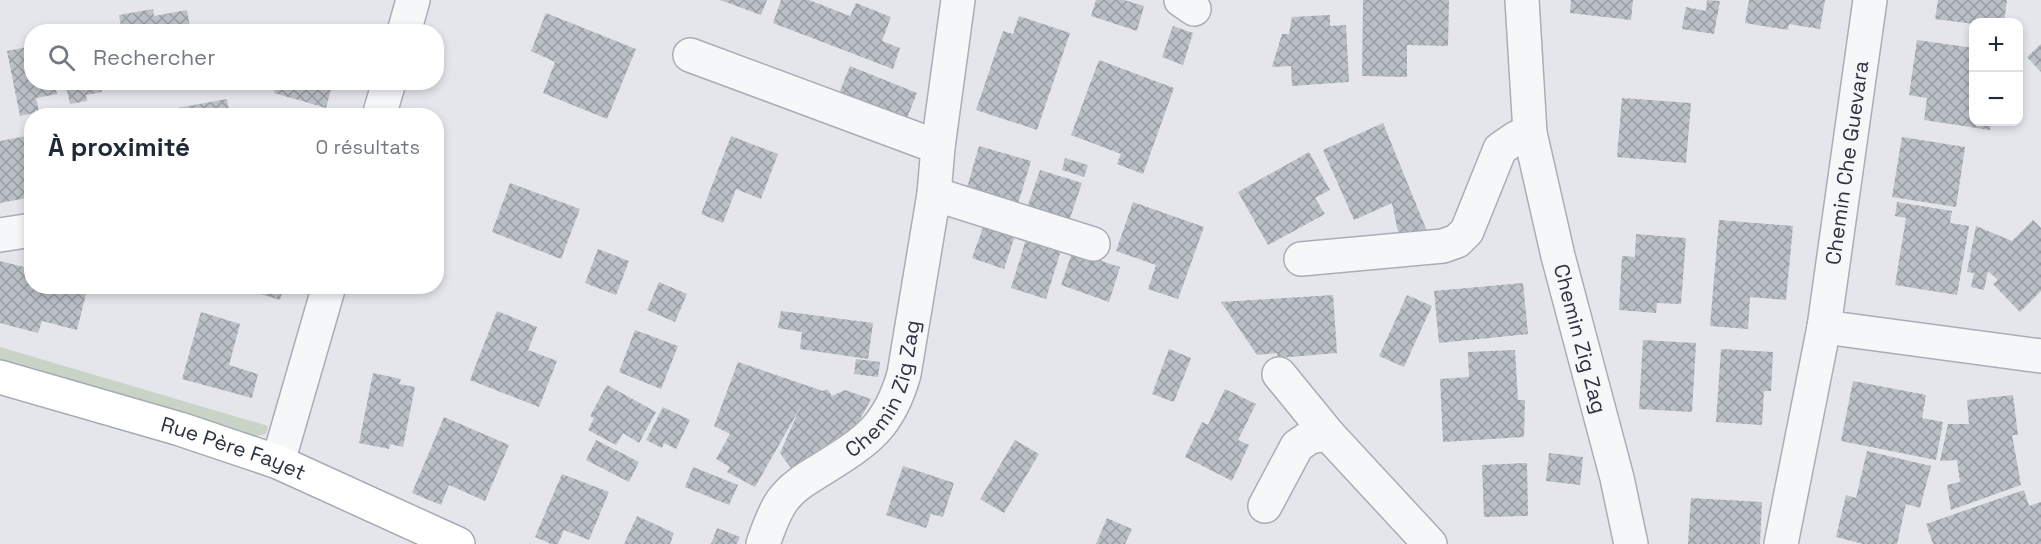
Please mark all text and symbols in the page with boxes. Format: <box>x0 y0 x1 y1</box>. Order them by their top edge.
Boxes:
map controls <box>1969 18 2023 126</box>
button: + <box>1969 18 2023 72</box>
search box <box>24 24 444 90</box>
icon: search <box>45 41 78 74</box>
text: Rechercher <box>93 43 215 71</box>
street label: Chemin Che Guevara <box>1819 59 1874 267</box>
button: − <box>1969 72 2023 126</box>
text: À proximité <box>48 130 190 164</box>
text: 0 résultats <box>316 134 420 160</box>
street label: Chemin Zig Zag <box>1548 261 1613 416</box>
street label: Chemin Zig Zag <box>840 318 926 463</box>
street label: Rue Père Fayet <box>158 410 310 486</box>

